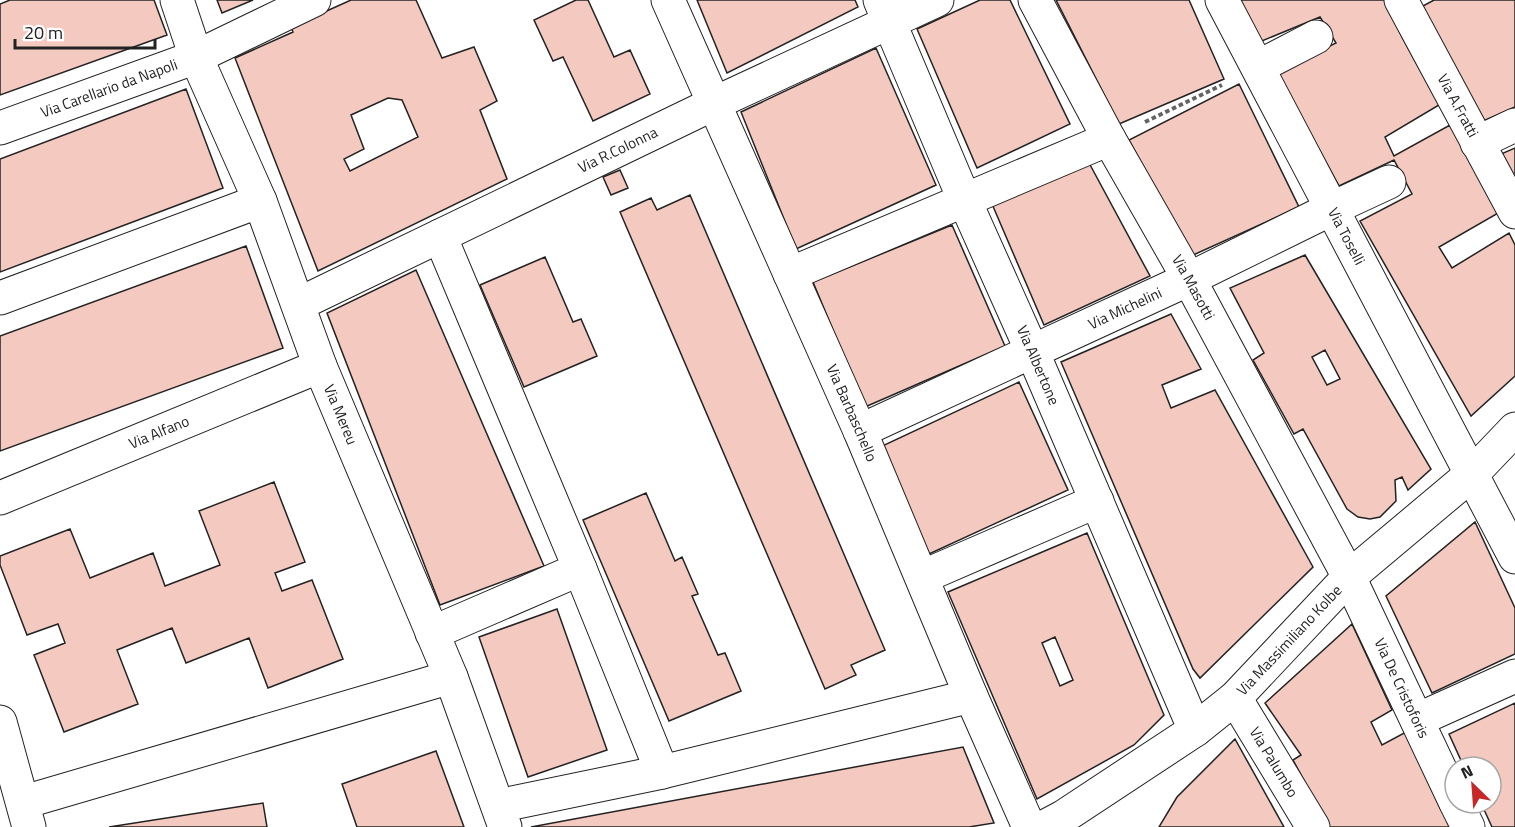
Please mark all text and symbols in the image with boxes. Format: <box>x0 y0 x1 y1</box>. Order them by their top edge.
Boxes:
scale bar <box>15 12 154 50</box>
text: 20 m <box>24 19 63 46</box>
street label: Via Carellario da Napoli <box>37 53 181 123</box>
street label: Via A.Fratti <box>1432 70 1485 141</box>
street label: Via R.Colonna <box>574 120 662 179</box>
street label: Via Toselli <box>1322 203 1371 269</box>
street label: Via Masotti <box>1166 250 1221 324</box>
street label: Via Michelini <box>1084 281 1166 335</box>
street label: Via Albertone <box>1011 322 1066 409</box>
street label: Via Barbaschello <box>821 360 884 465</box>
street label: Via Mereu <box>318 381 364 448</box>
street label: Via Alfano <box>125 409 193 455</box>
street label: Via Massimiliano Kolbe <box>1231 579 1347 701</box>
street label: Via De Cristoforis <box>1368 634 1436 742</box>
street label: Via Palumbo <box>1244 722 1305 802</box>
north arrow <box>1443 755 1503 815</box>
text: N <box>1457 758 1477 785</box>

